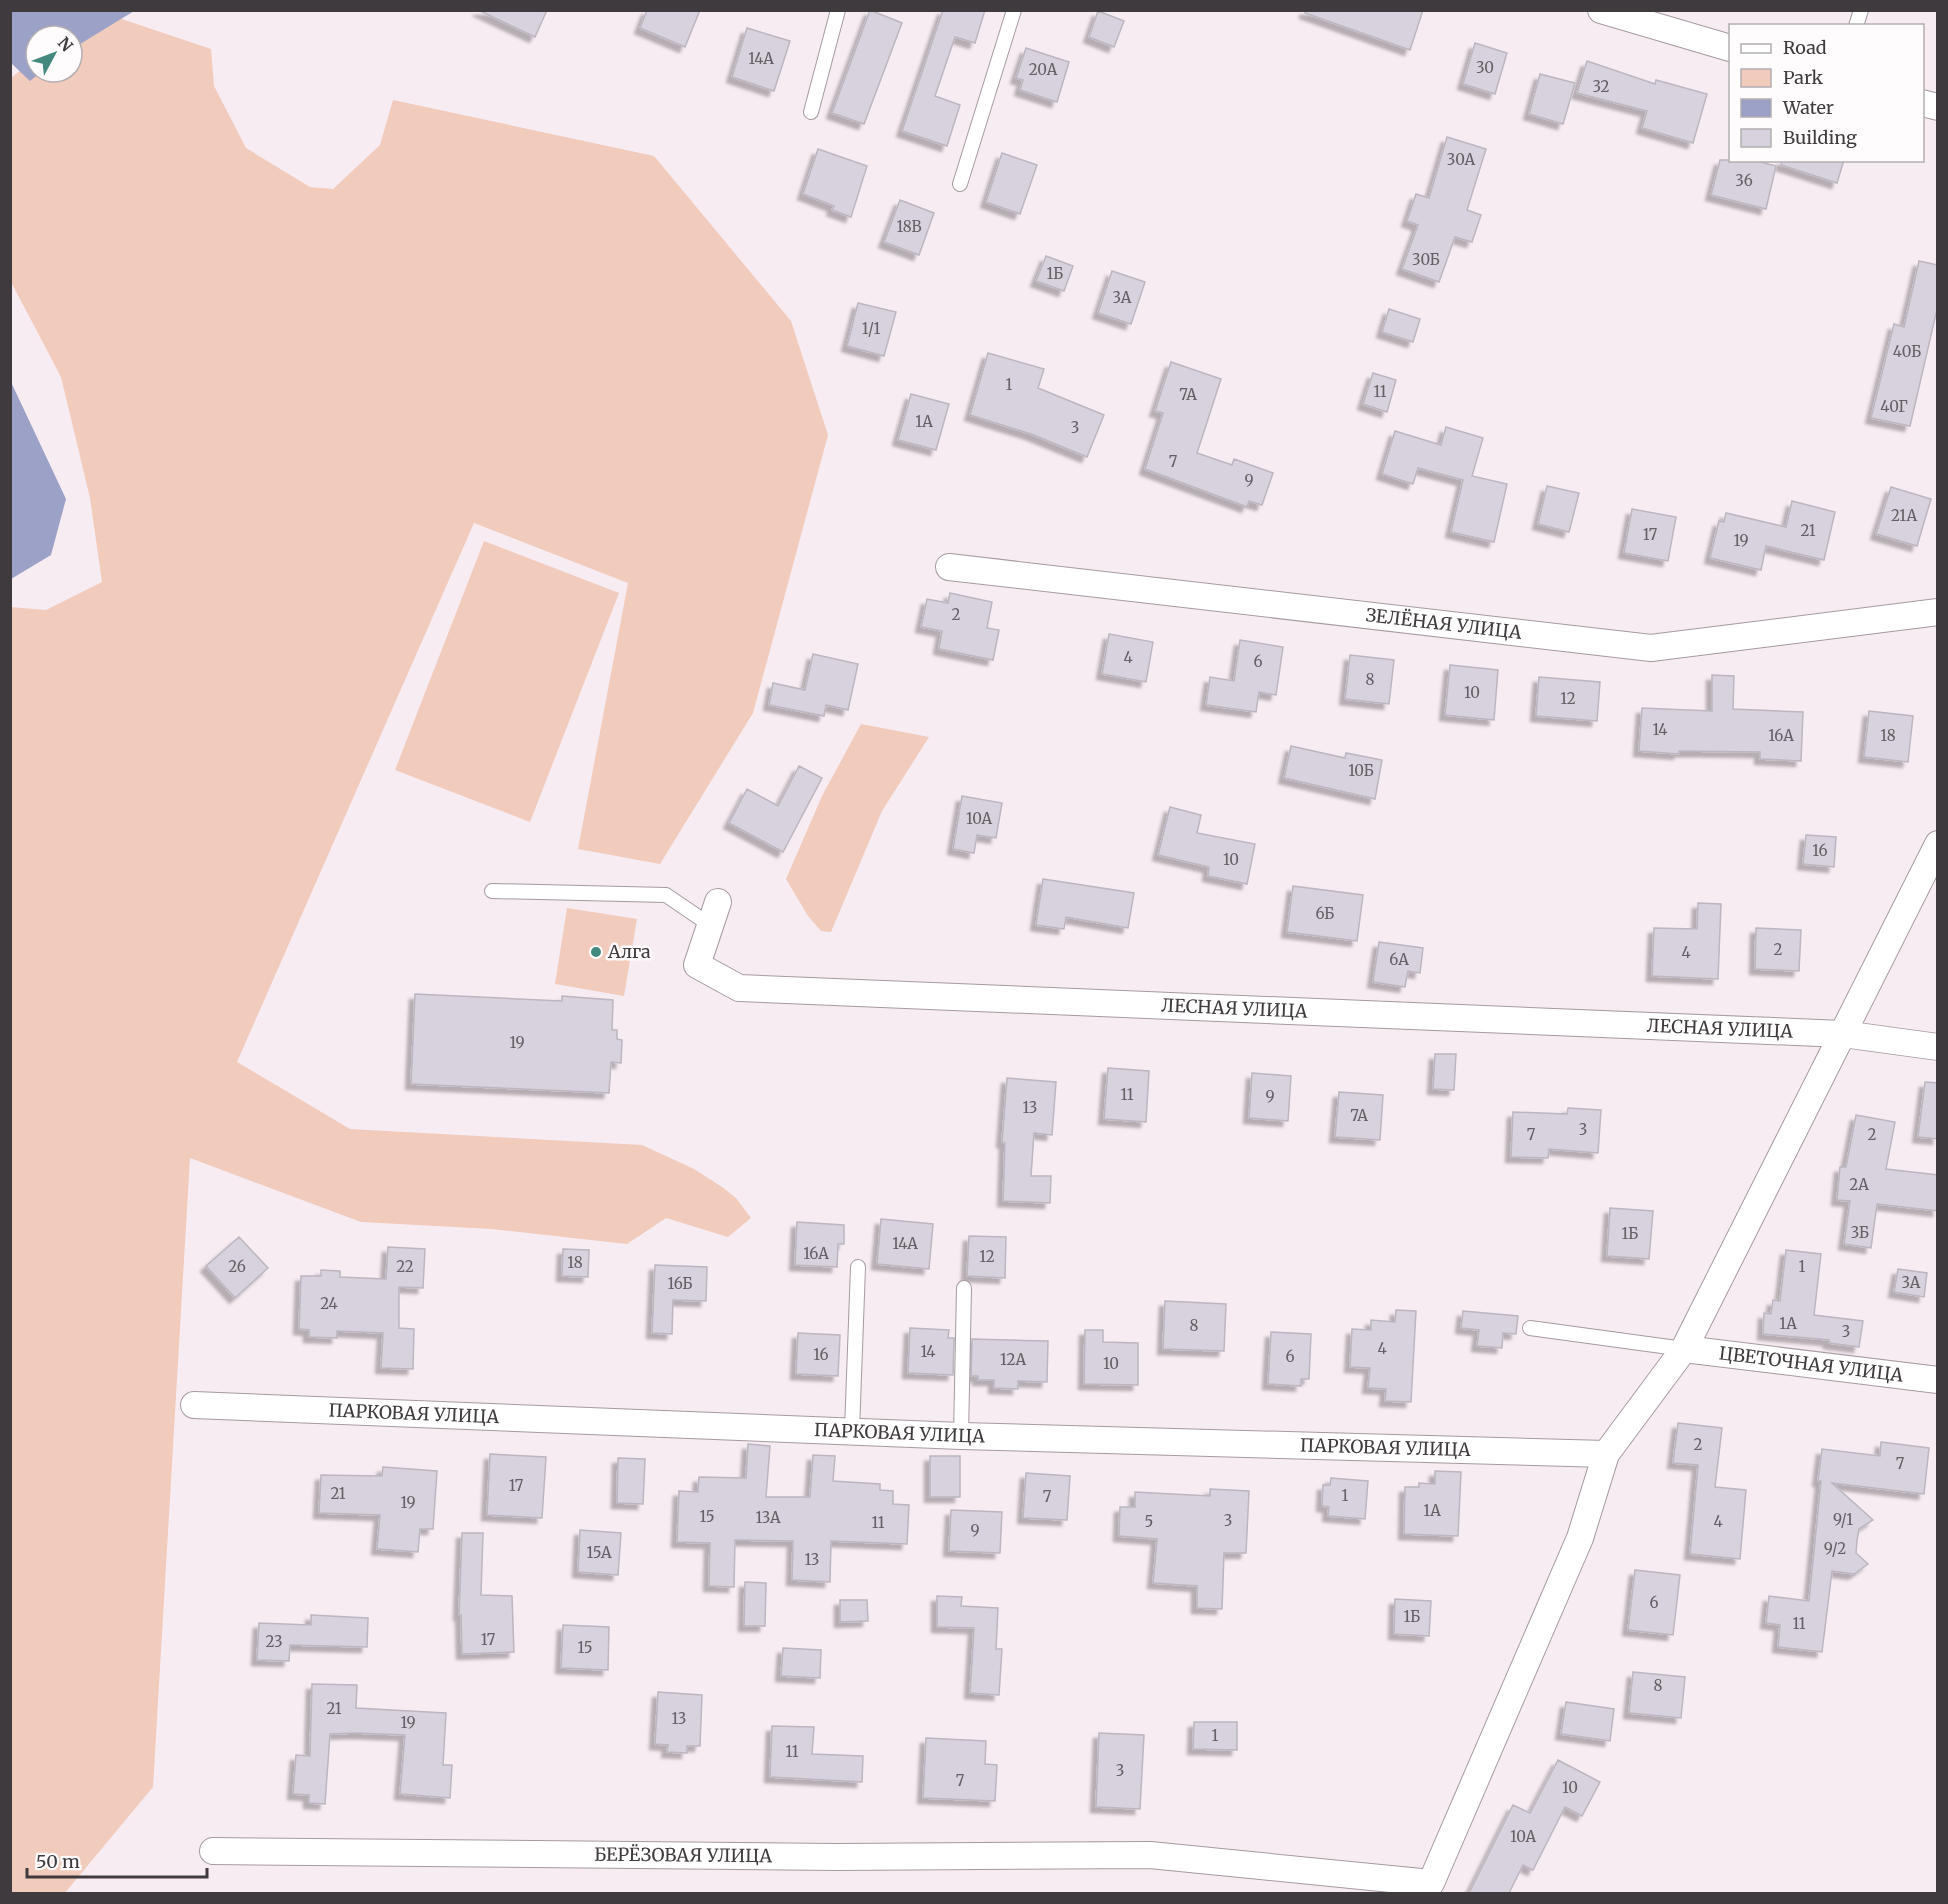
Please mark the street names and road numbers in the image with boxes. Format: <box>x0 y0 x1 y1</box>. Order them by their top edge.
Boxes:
street label: ЗЕЛЁНАЯ УЛИЦА <box>1365 603 1523 644</box>
street label: ЛЕСНАЯ УЛИЦА <box>1161 994 1308 1023</box>
street label: ЛЕСНАЯ УЛИЦА <box>1646 1014 1794 1043</box>
street label: ЦВЕТОЧНАЯ УЛИЦА <box>1718 1341 1905 1387</box>
street label: ПАРКОВАЯ УЛИЦА <box>328 1398 500 1428</box>
street label: ПАРКОВАЯ УЛИЦА <box>814 1418 985 1448</box>
street label: ПАРКОВАЯ УЛИЦА <box>1300 1433 1471 1461</box>
street label: БЕРЁЗОВАЯ УЛИЦА <box>594 1843 772 1867</box>

